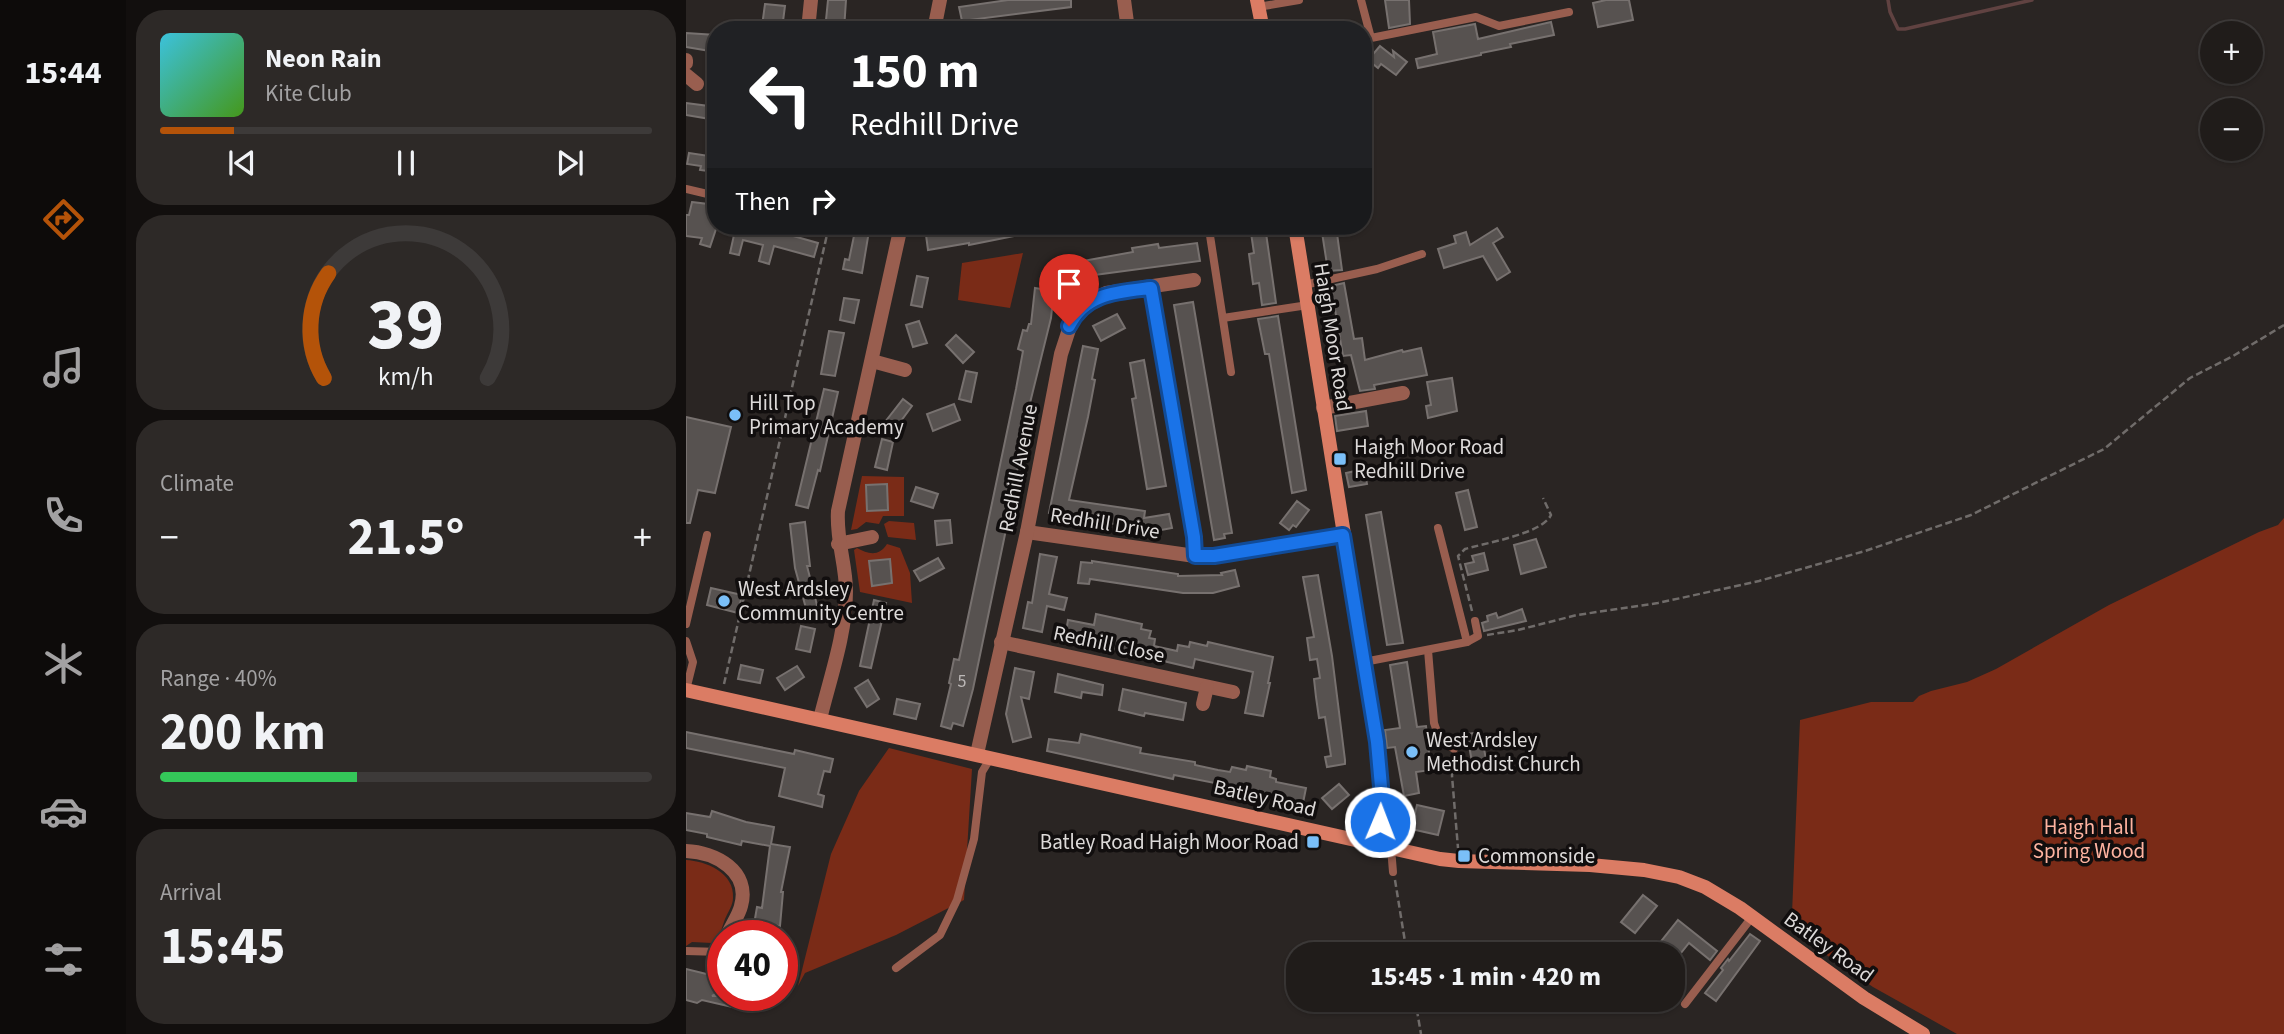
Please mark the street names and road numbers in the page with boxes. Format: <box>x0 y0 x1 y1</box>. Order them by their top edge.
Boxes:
street label: Haigh Moor Road <box>1306 260 1360 414</box>
street label: Redhill Avenue <box>991 401 1045 535</box>
street label: Redhill Drive <box>1048 500 1162 546</box>
street label: Redhill Close <box>1051 618 1167 670</box>
street label: Batley Road <box>1211 772 1319 824</box>
street label: Batley Road <box>1778 904 1880 990</box>

